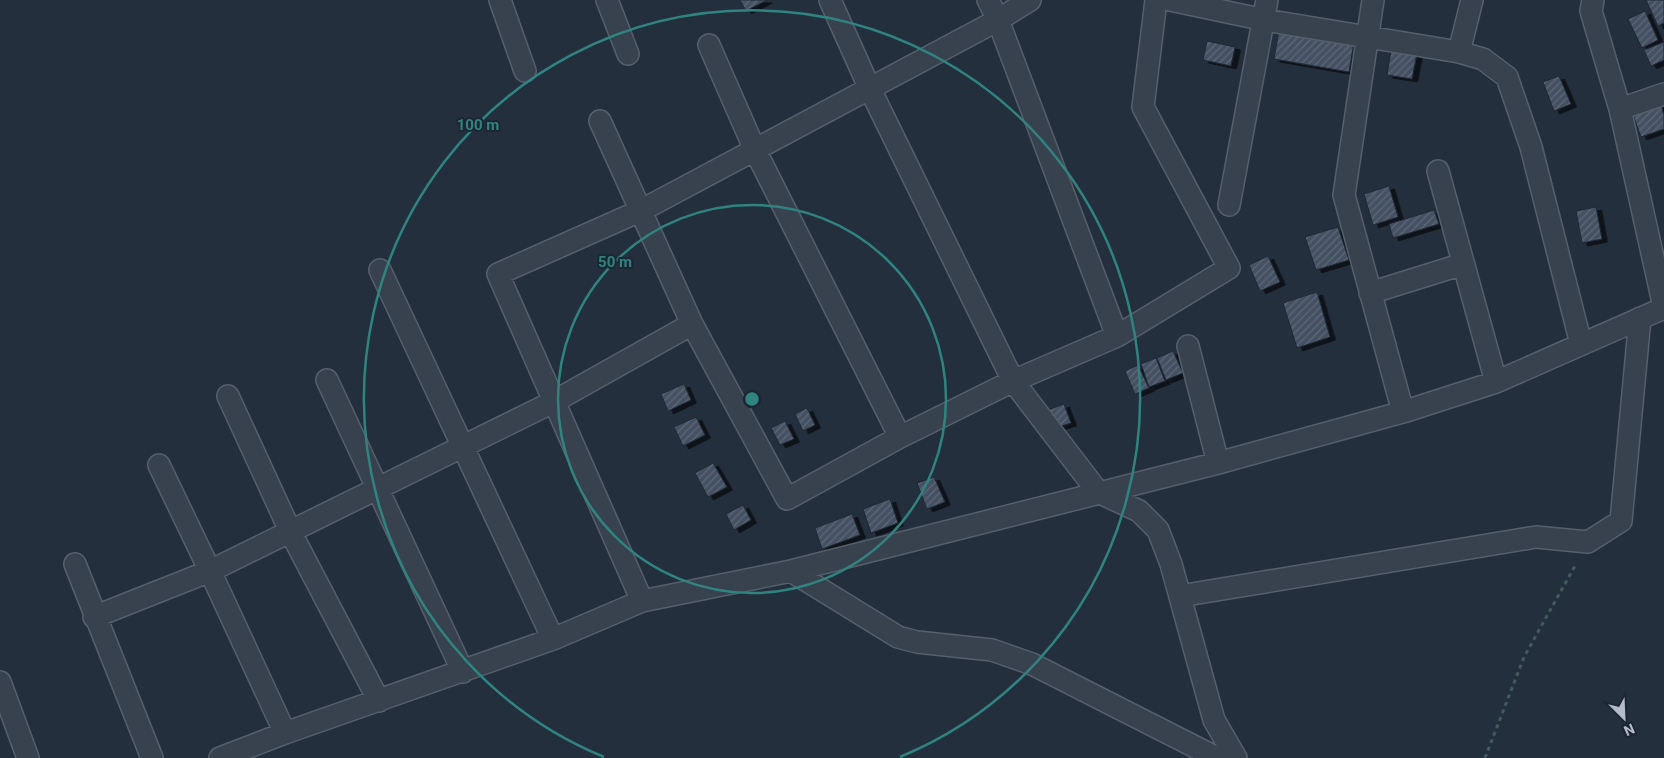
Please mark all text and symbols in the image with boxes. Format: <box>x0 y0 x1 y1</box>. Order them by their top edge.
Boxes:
text: 100 m <box>457 116 499 134</box>
text: 50 m <box>598 253 632 271</box>
centre of rings <box>743 390 761 408</box>
north arrow <box>1599 693 1649 743</box>
text: N <box>1622 721 1637 739</box>

